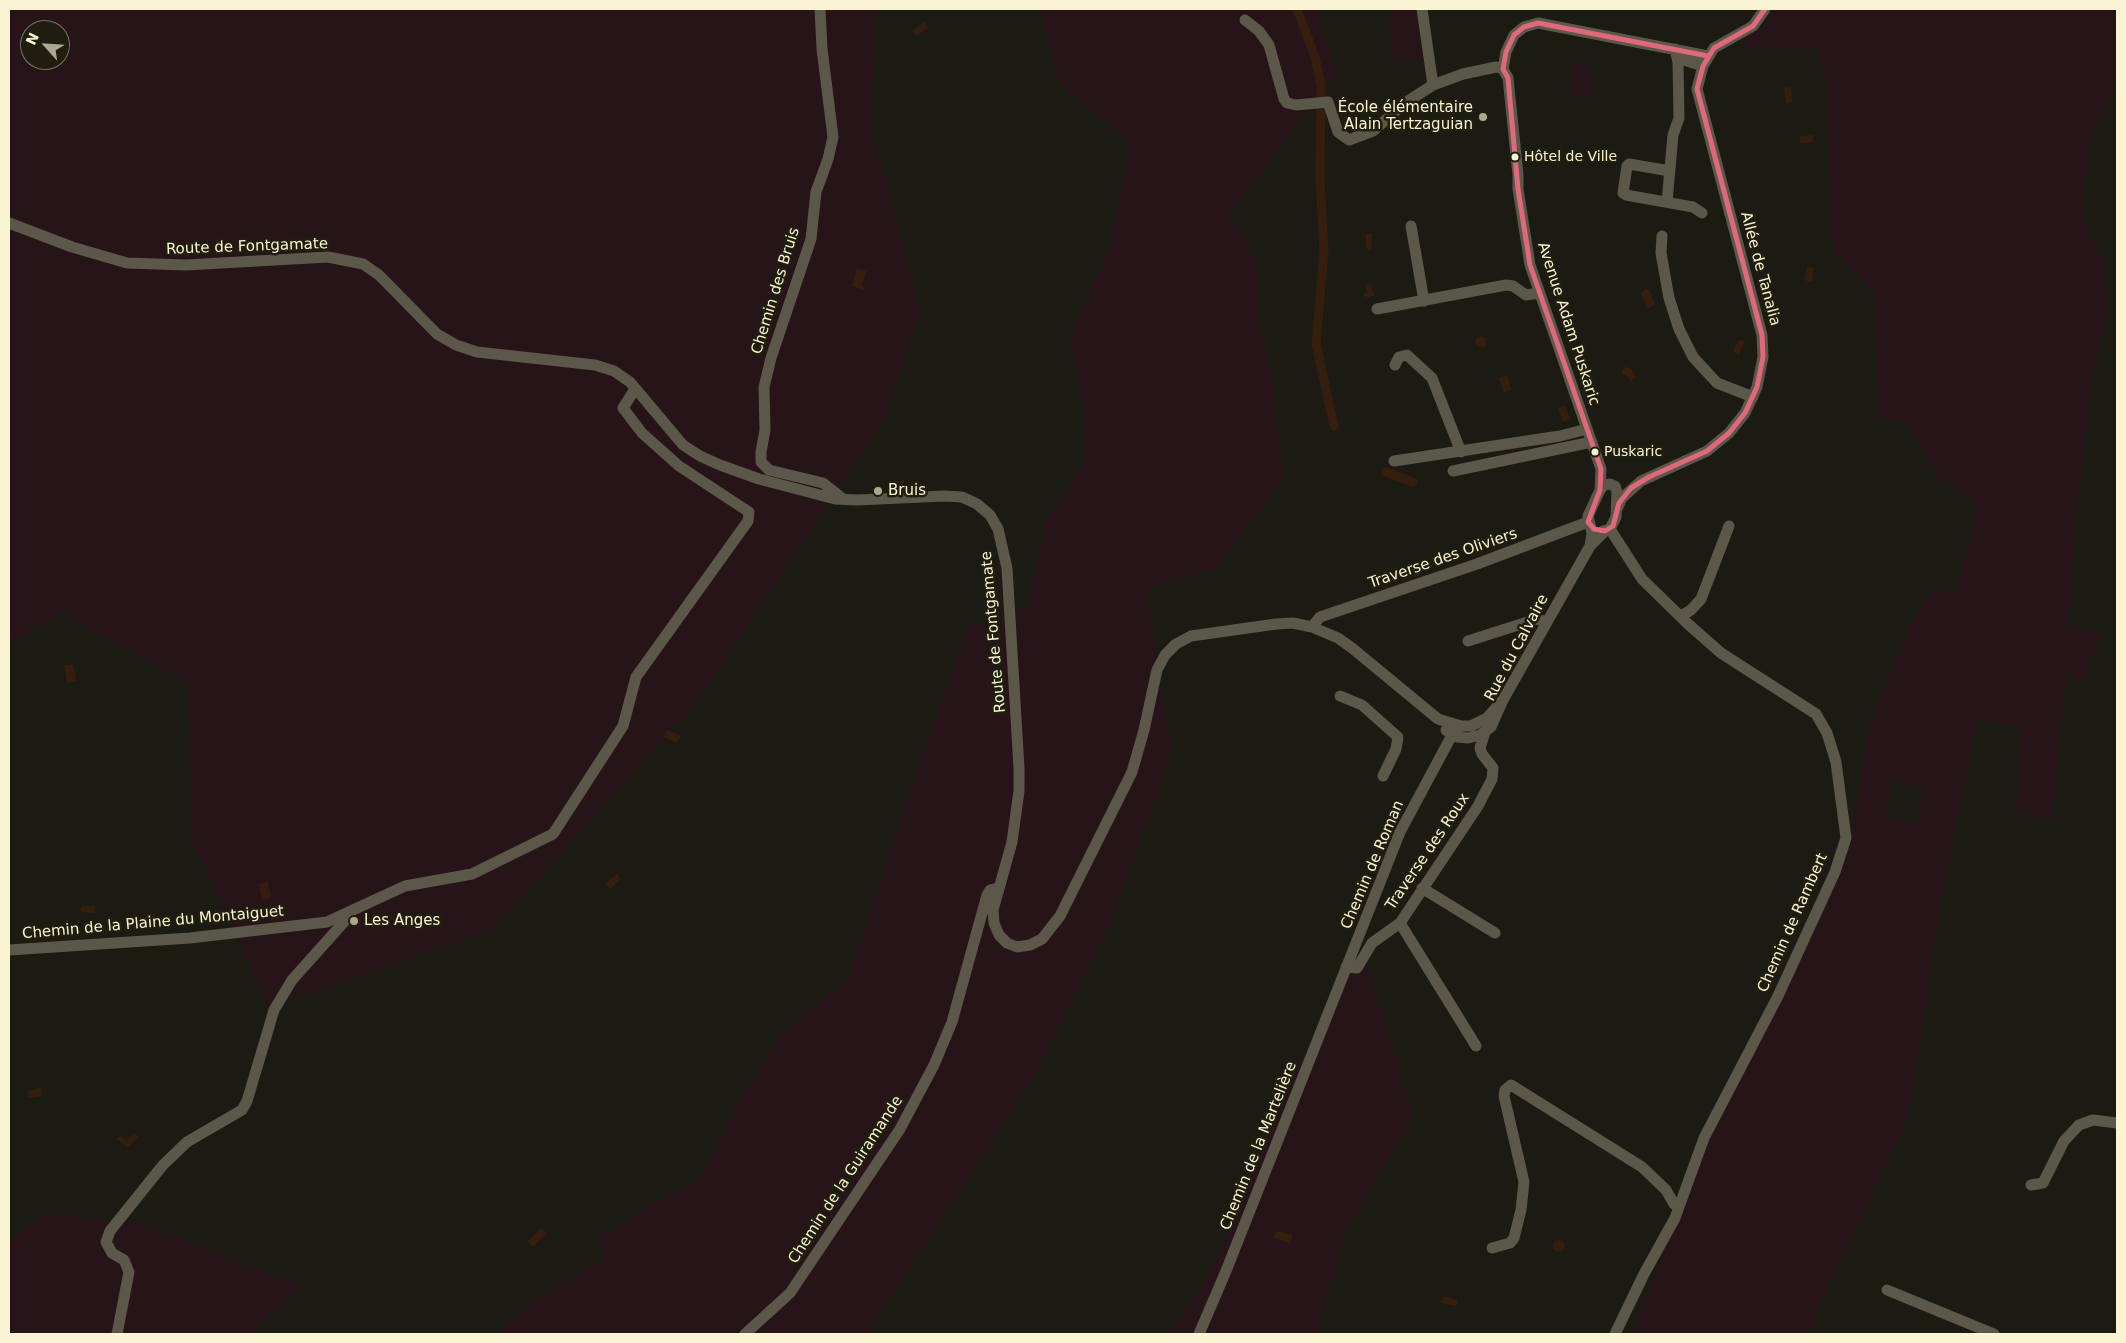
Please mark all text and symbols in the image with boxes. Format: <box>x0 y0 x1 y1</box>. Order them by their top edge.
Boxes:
north arrow <box>20 20 70 70</box>
text: N <box>23 30 42 48</box>
place label: École élémentaire Alain Tertzaguian <box>1338 99 1473 134</box>
marker: École élémentaire Alain Tertzaguian <box>1477 111 1489 123</box>
place label: Hôtel de Ville <box>1524 149 1617 165</box>
marker: Hôtel de Ville <box>1510 152 1520 162</box>
street label: Allée de Tanalia <box>1736 210 1784 328</box>
street label: Chemin des Bruis <box>748 225 804 357</box>
street label: Route de Fontgamate <box>166 235 328 259</box>
street label: Avenue Adam Puskaric <box>1533 240 1603 408</box>
place label: Puskaric <box>1604 444 1662 460</box>
marker: Puskaric <box>1590 447 1600 457</box>
place label: Bruis <box>888 482 926 500</box>
marker: Bruis <box>872 485 884 497</box>
street label: Traverse des Oliviers <box>1366 525 1520 593</box>
street label: Route de Fontgamate <box>978 550 1010 714</box>
street label: Rue du Calvaire <box>1481 592 1553 704</box>
street label: Traverse des Roux <box>1382 790 1474 914</box>
street label: Chemin de Roman <box>1338 798 1408 932</box>
street label: Chemin de Rambert <box>1754 851 1832 995</box>
street label: Chemin de la Plaine du Montaiguet <box>21 903 285 943</box>
place label: Les Anges <box>364 912 440 930</box>
marker: Les Anges <box>348 915 360 927</box>
street label: Chemin de la Martelière <box>1217 1059 1301 1233</box>
street label: Chemin de la Guiramande <box>785 1093 907 1267</box>

